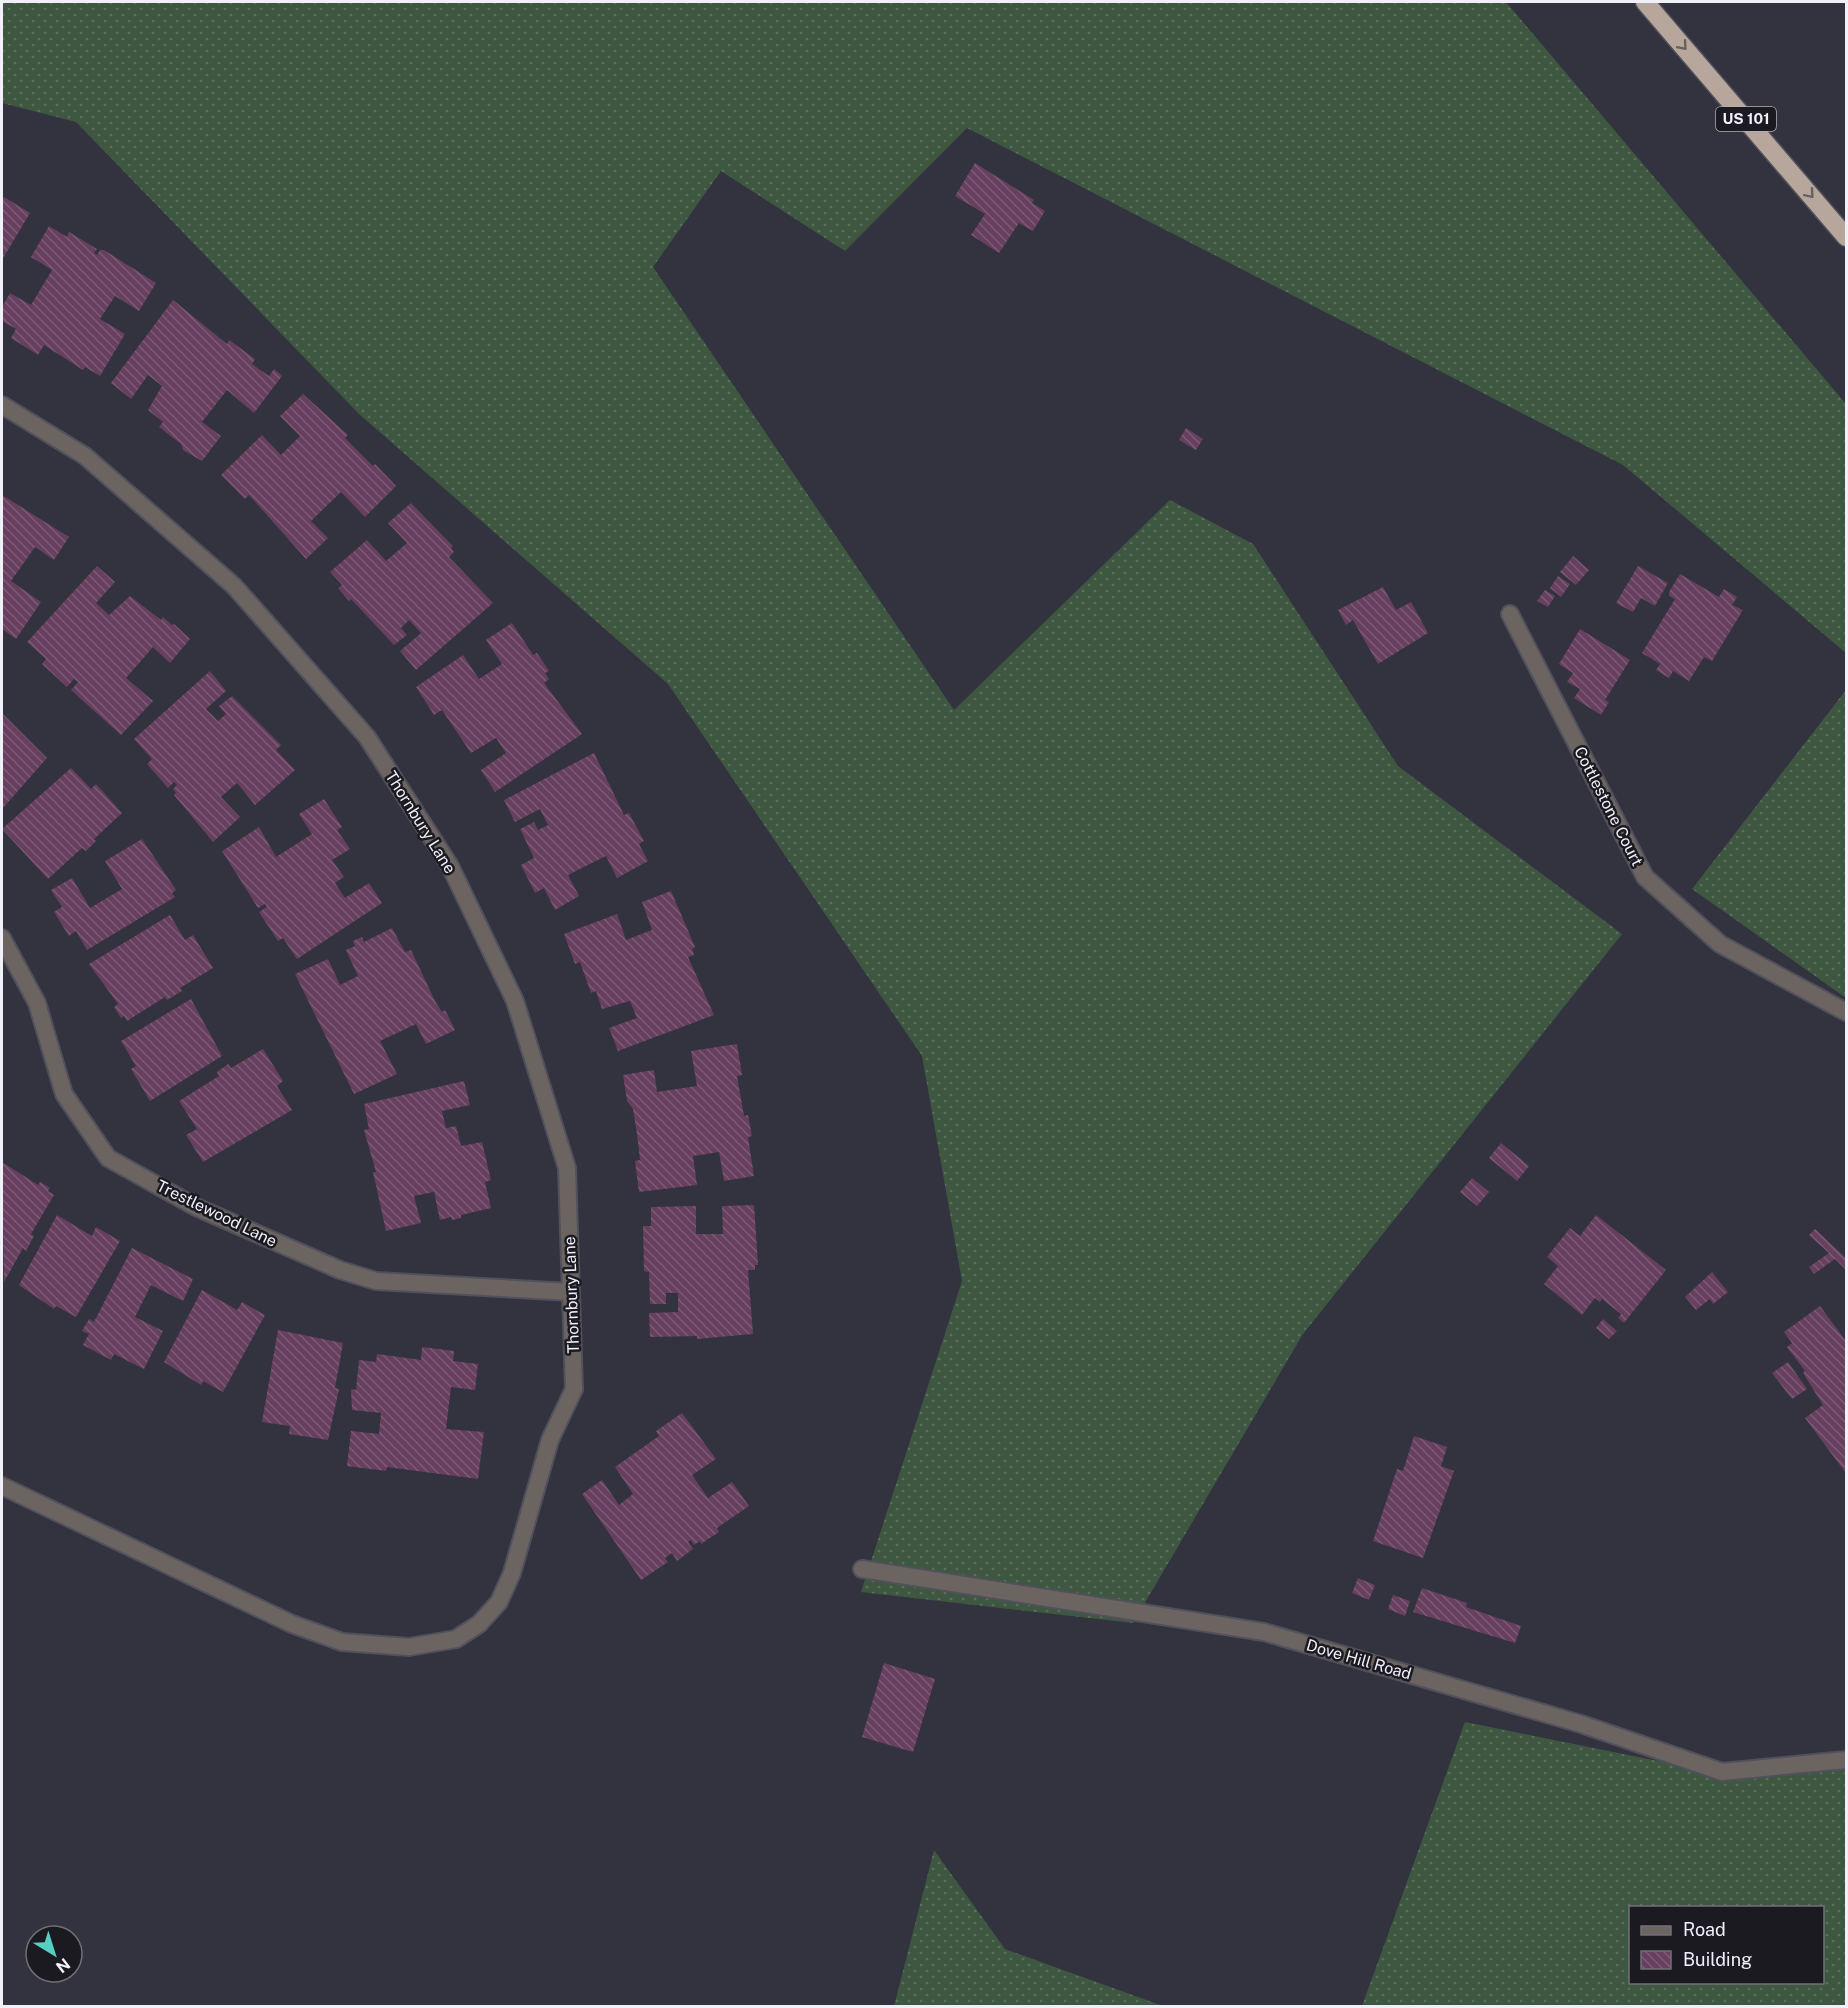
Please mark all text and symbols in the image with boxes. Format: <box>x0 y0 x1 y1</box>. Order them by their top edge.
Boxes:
one-way arrow <box>1676 39 1687 50</box>
road number: US 101 <box>1716 107 1776 131</box>
one-way arrow <box>1803 187 1814 198</box>
street label: Cottlestone Court <box>1570 743 1647 869</box>
street label: Thornbury Lane <box>381 768 460 877</box>
street label: Trestlewood Lane <box>153 1176 280 1251</box>
street label: Thornbury Lane <box>560 1236 583 1354</box>
street label: Dove Hill Road <box>1304 1635 1414 1684</box>
legend <box>1629 1906 1824 1984</box>
text: Road <box>1683 1919 1726 1940</box>
north arrow <box>24 1924 84 1984</box>
text: Building <box>1683 1949 1752 1970</box>
text: N <box>52 1954 74 1977</box>

